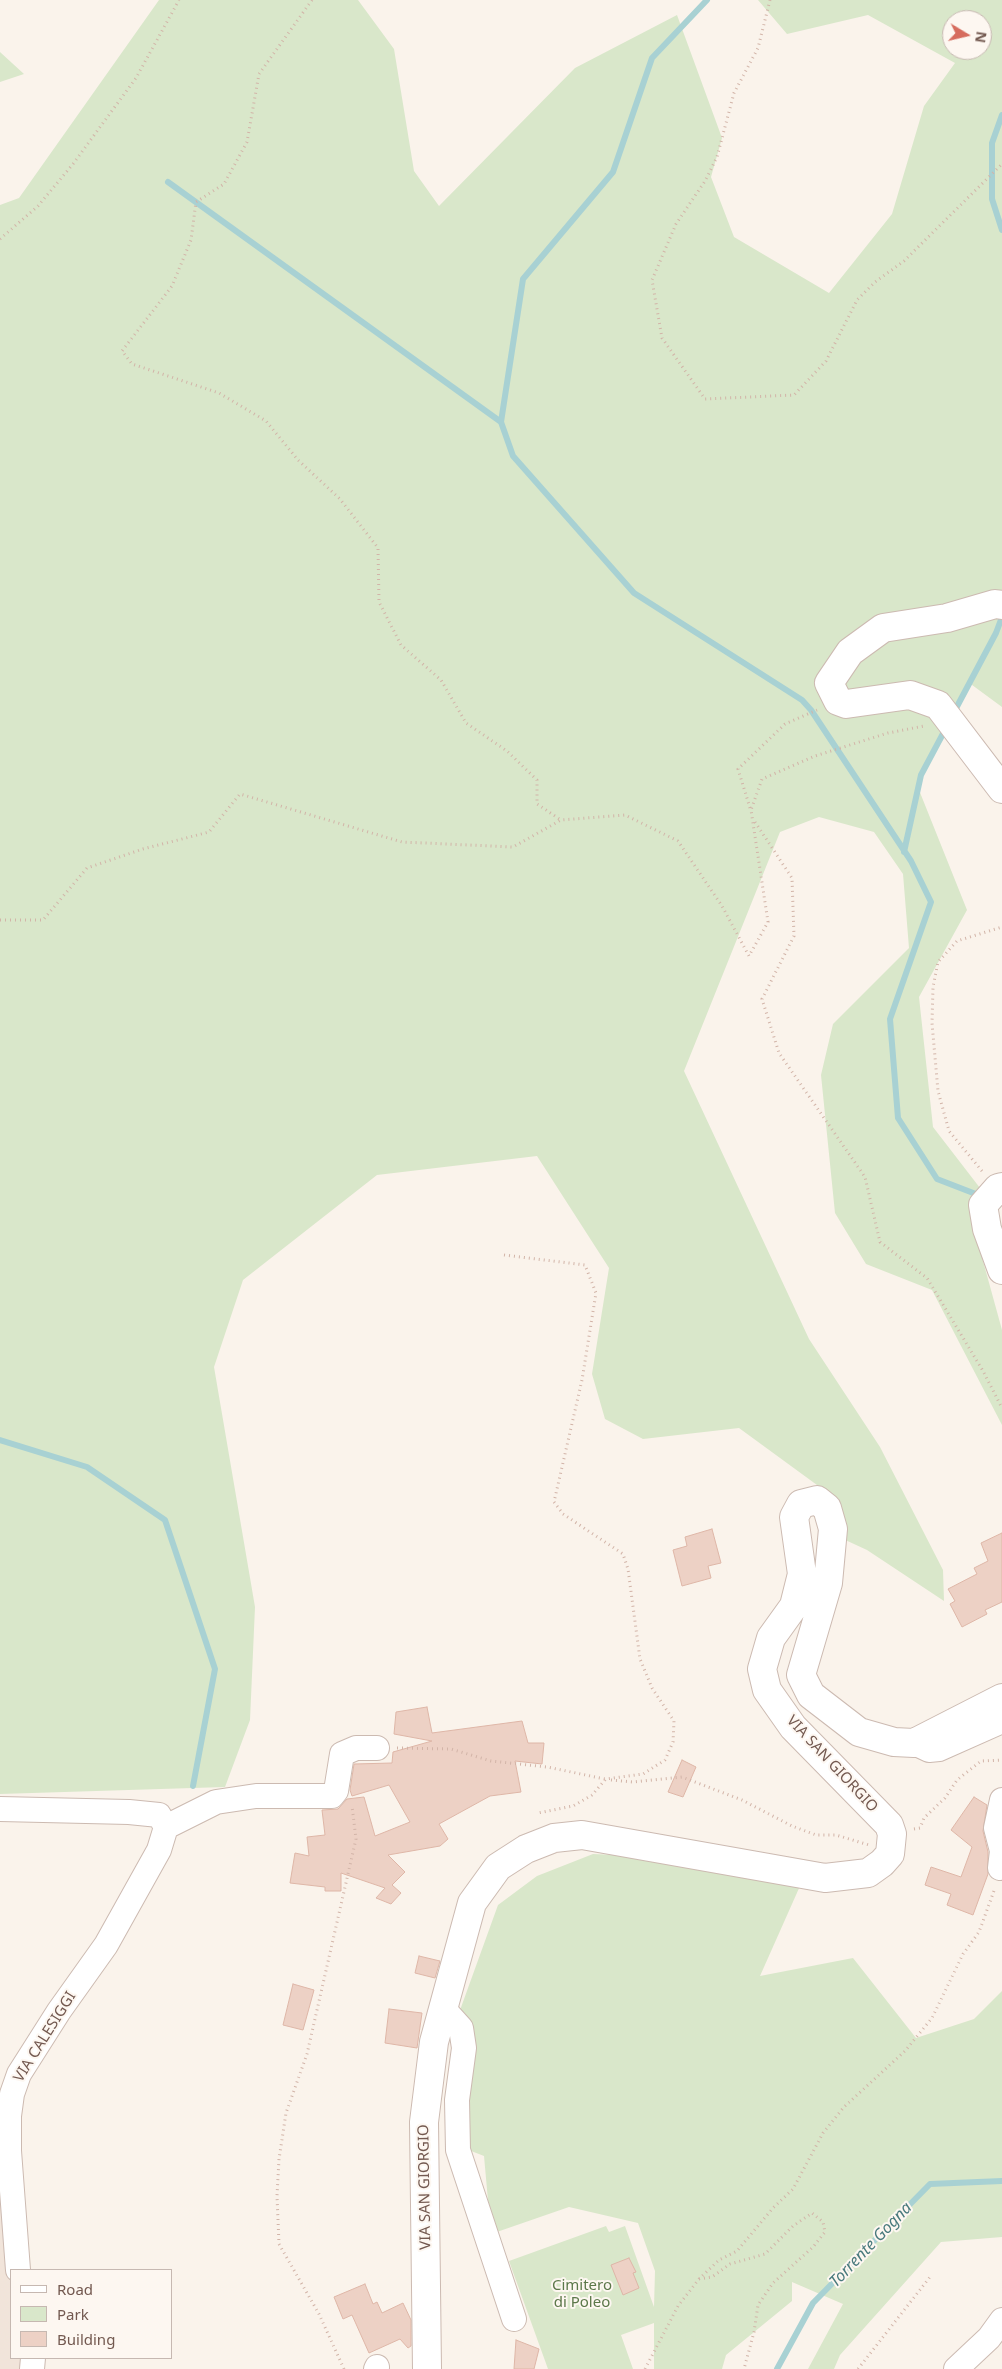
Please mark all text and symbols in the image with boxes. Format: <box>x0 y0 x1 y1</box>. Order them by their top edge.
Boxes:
north arrow <box>942 10 992 60</box>
text: N <box>971 30 992 44</box>
street label: VIA SAN GIORGIO <box>783 1712 881 1816</box>
street label: VIA CALESIGGI <box>10 1989 80 2085</box>
street label: VIA SAN GIORGIO <box>415 2124 435 2250</box>
water label: Torrente Gogna <box>826 2199 916 2291</box>
legend <box>10 2269 172 2359</box>
park label: Cimitero di Poleo <box>552 2277 612 2312</box>
text: Road <box>57 2279 93 2299</box>
text: Park <box>57 2304 89 2324</box>
text: Building <box>57 2329 115 2349</box>

